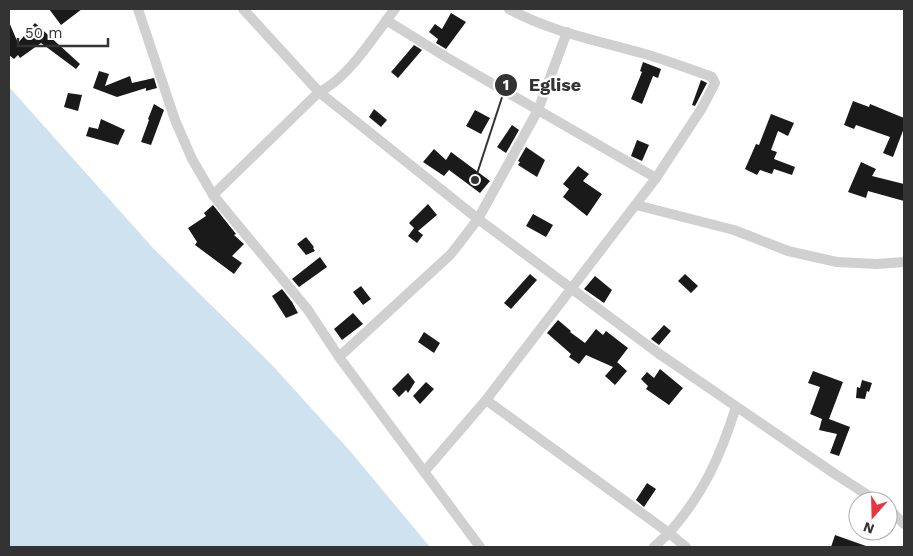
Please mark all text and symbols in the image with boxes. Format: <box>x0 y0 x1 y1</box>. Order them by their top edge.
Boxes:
scale bar <box>18 15 108 47</box>
text: 50 m <box>25 24 62 42</box>
callout: Eglise <box>494 69 591 102</box>
text: Eglise <box>529 74 581 95</box>
text: 1 <box>503 76 509 94</box>
north arrow <box>848 491 898 541</box>
text: N <box>861 519 876 538</box>

